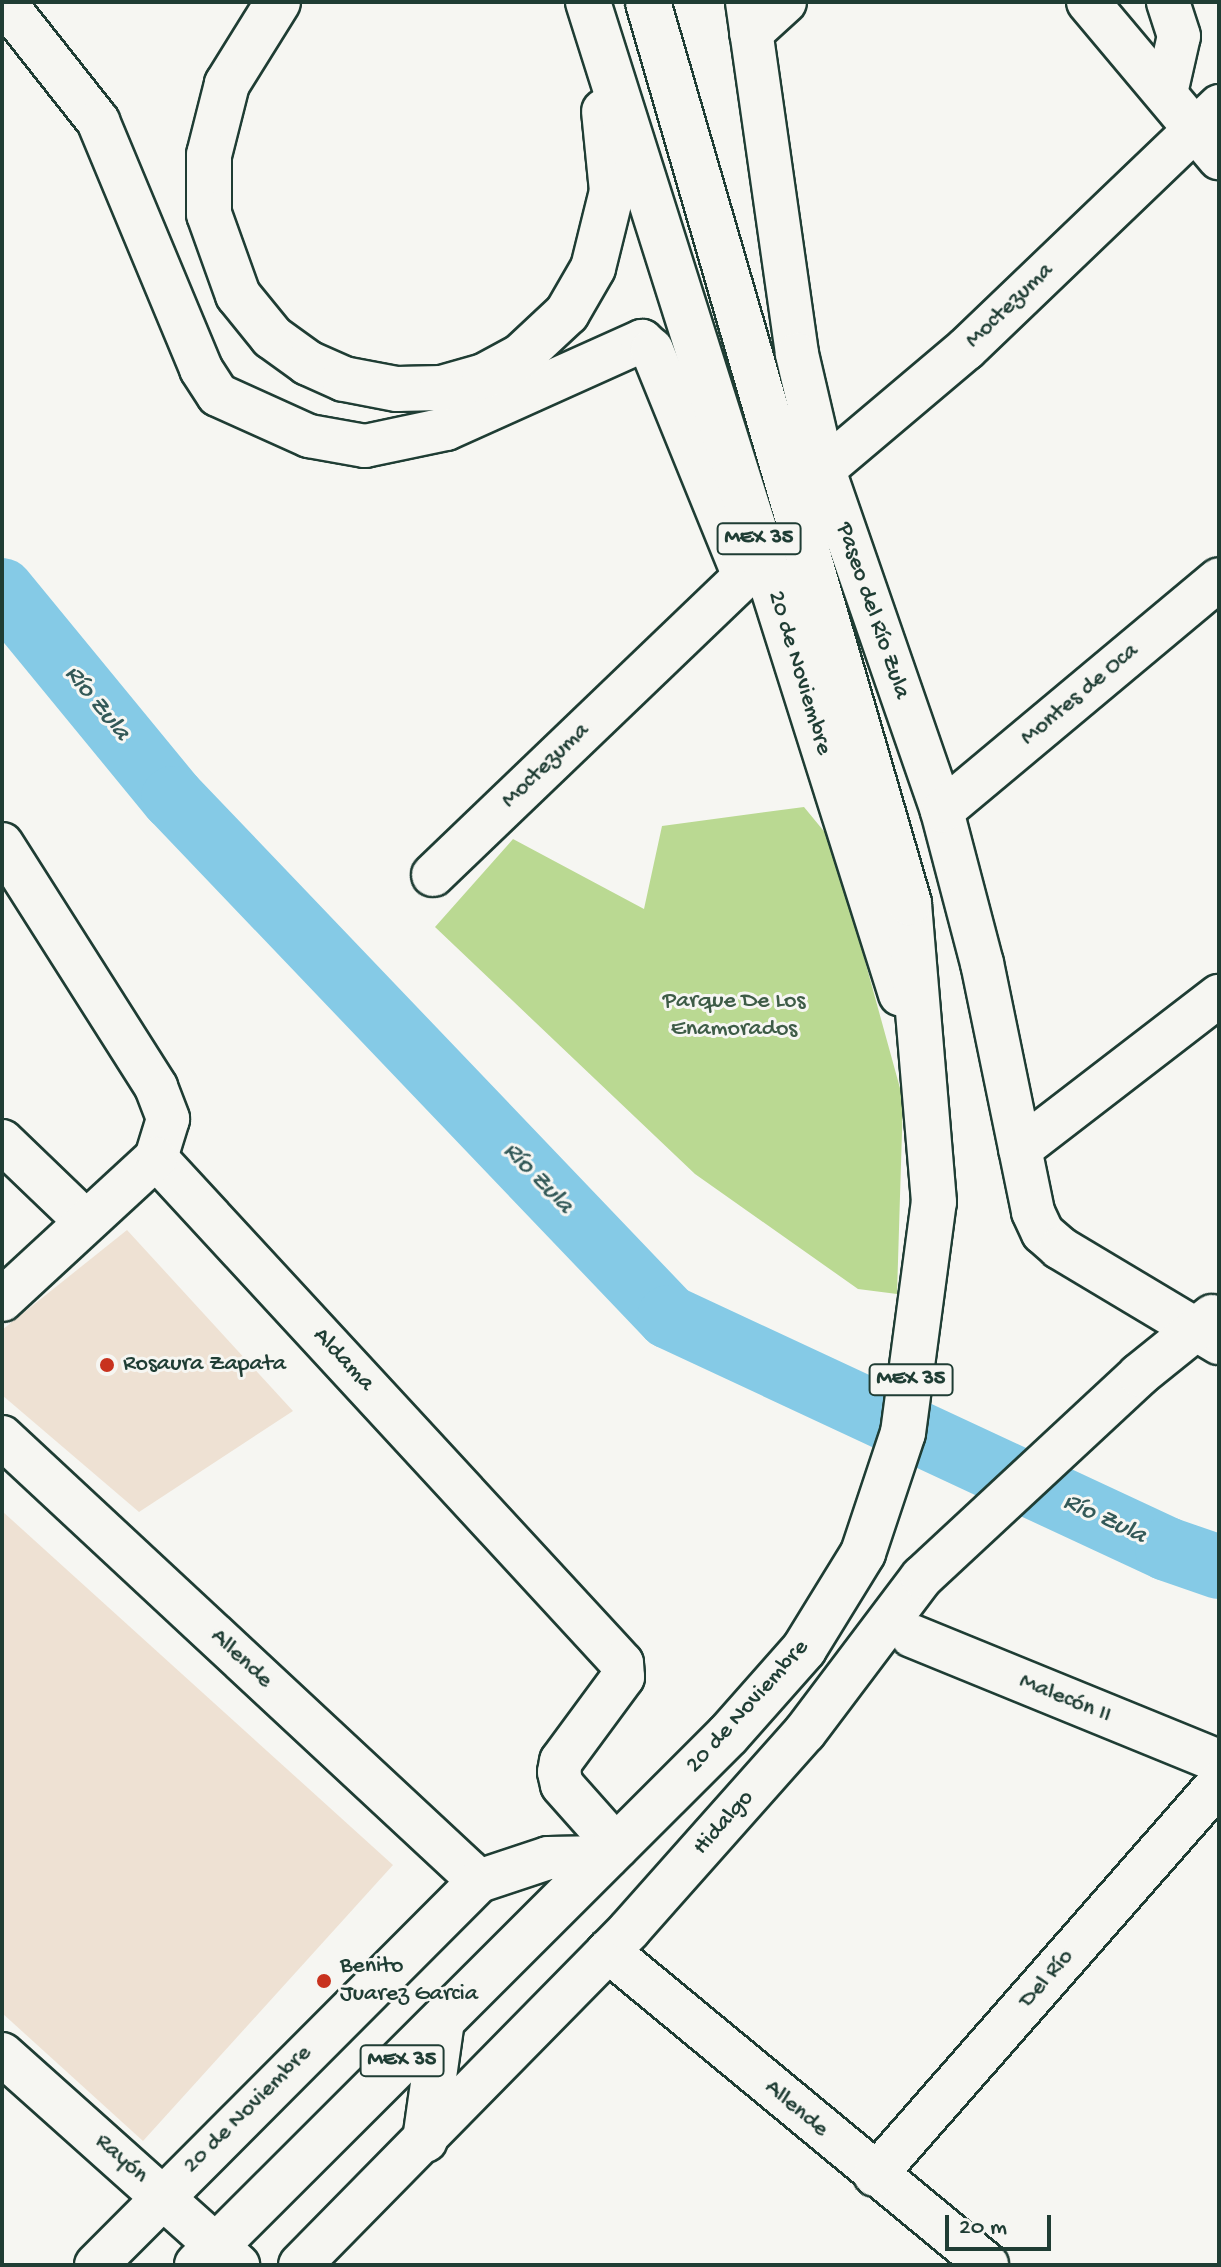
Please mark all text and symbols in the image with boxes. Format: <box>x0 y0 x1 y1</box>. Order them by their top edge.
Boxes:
street label: Moctezuma <box>960 257 1060 355</box>
street label: Paseo del Río Zula <box>828 519 916 703</box>
road number: MEX 35 <box>715 521 803 557</box>
street label: 20 de Noviembre <box>760 587 838 759</box>
street label: Montes de Oca <box>1015 637 1145 753</box>
water label: Río Zula <box>56 660 136 748</box>
street label: Moctezuma <box>496 717 596 815</box>
park label: Parque De Los Enamorados <box>663 988 805 1044</box>
water label: Río Zula <box>495 1136 579 1222</box>
street label: Aldama <box>306 1322 380 1398</box>
place label: Rosaura Zapata <box>123 1351 286 1379</box>
marker: Rosaura Zapata <box>98 1356 116 1374</box>
road number: MEX 35 <box>867 1362 955 1398</box>
water label: Río Zula <box>1057 1487 1151 1553</box>
street label: Allende <box>204 1623 278 1695</box>
street label: 20 de Noviembre <box>680 1634 816 1780</box>
street label: Malecón II <box>1015 1668 1115 1730</box>
street label: Hidalgo <box>687 1784 761 1862</box>
street label: Del Río <box>1013 1943 1081 2015</box>
place label: Benito Juarez Garcia <box>340 1953 478 2009</box>
marker: Benito Juarez Garcia <box>315 1972 333 1990</box>
street label: 20 de Noviembre <box>178 2040 318 2180</box>
road number: MEX 35 <box>358 2043 446 2079</box>
street label: Allende <box>758 2074 834 2144</box>
street label: Rayón <box>88 2128 154 2190</box>
scale bar <box>949 2199 1055 2249</box>
text: 20 m <box>959 2214 1007 2243</box>

